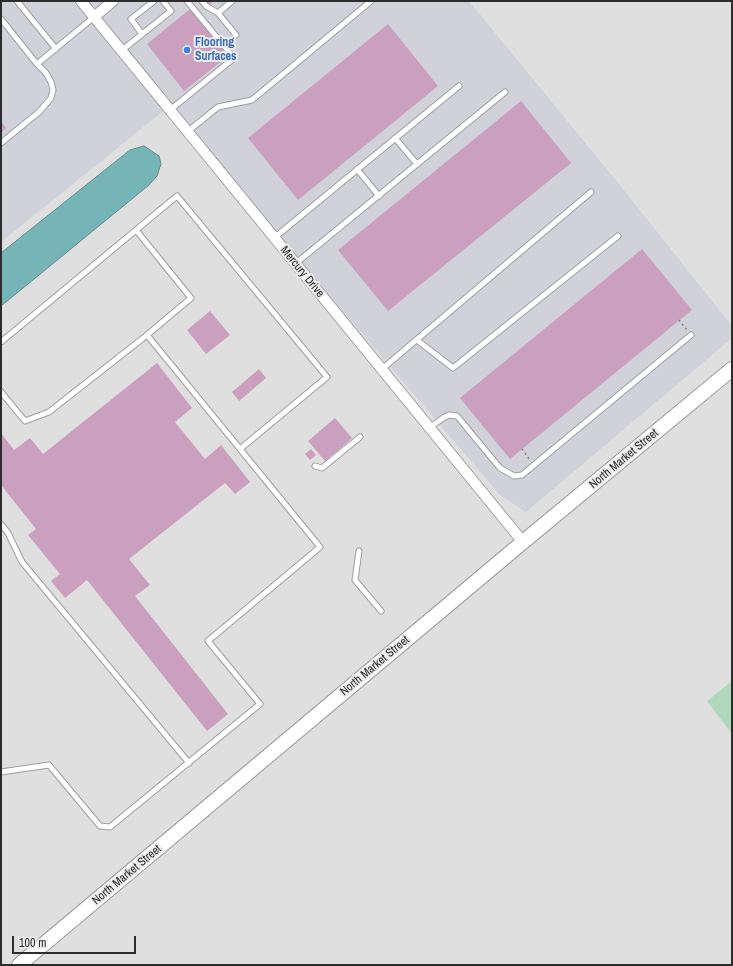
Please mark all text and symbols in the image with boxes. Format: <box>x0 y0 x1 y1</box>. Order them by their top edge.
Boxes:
place label: Flooring Surfaces <box>195 36 237 64</box>
marker: Flooring Surfaces <box>182 45 192 55</box>
street label: Mercury Drive <box>277 243 327 301</box>
street label: North Market Street <box>586 426 662 492</box>
street label: North Market Street <box>337 633 413 699</box>
street label: North Market Street <box>89 842 165 908</box>
scale bar <box>14 928 138 954</box>
text: 100 m <box>19 935 46 951</box>

